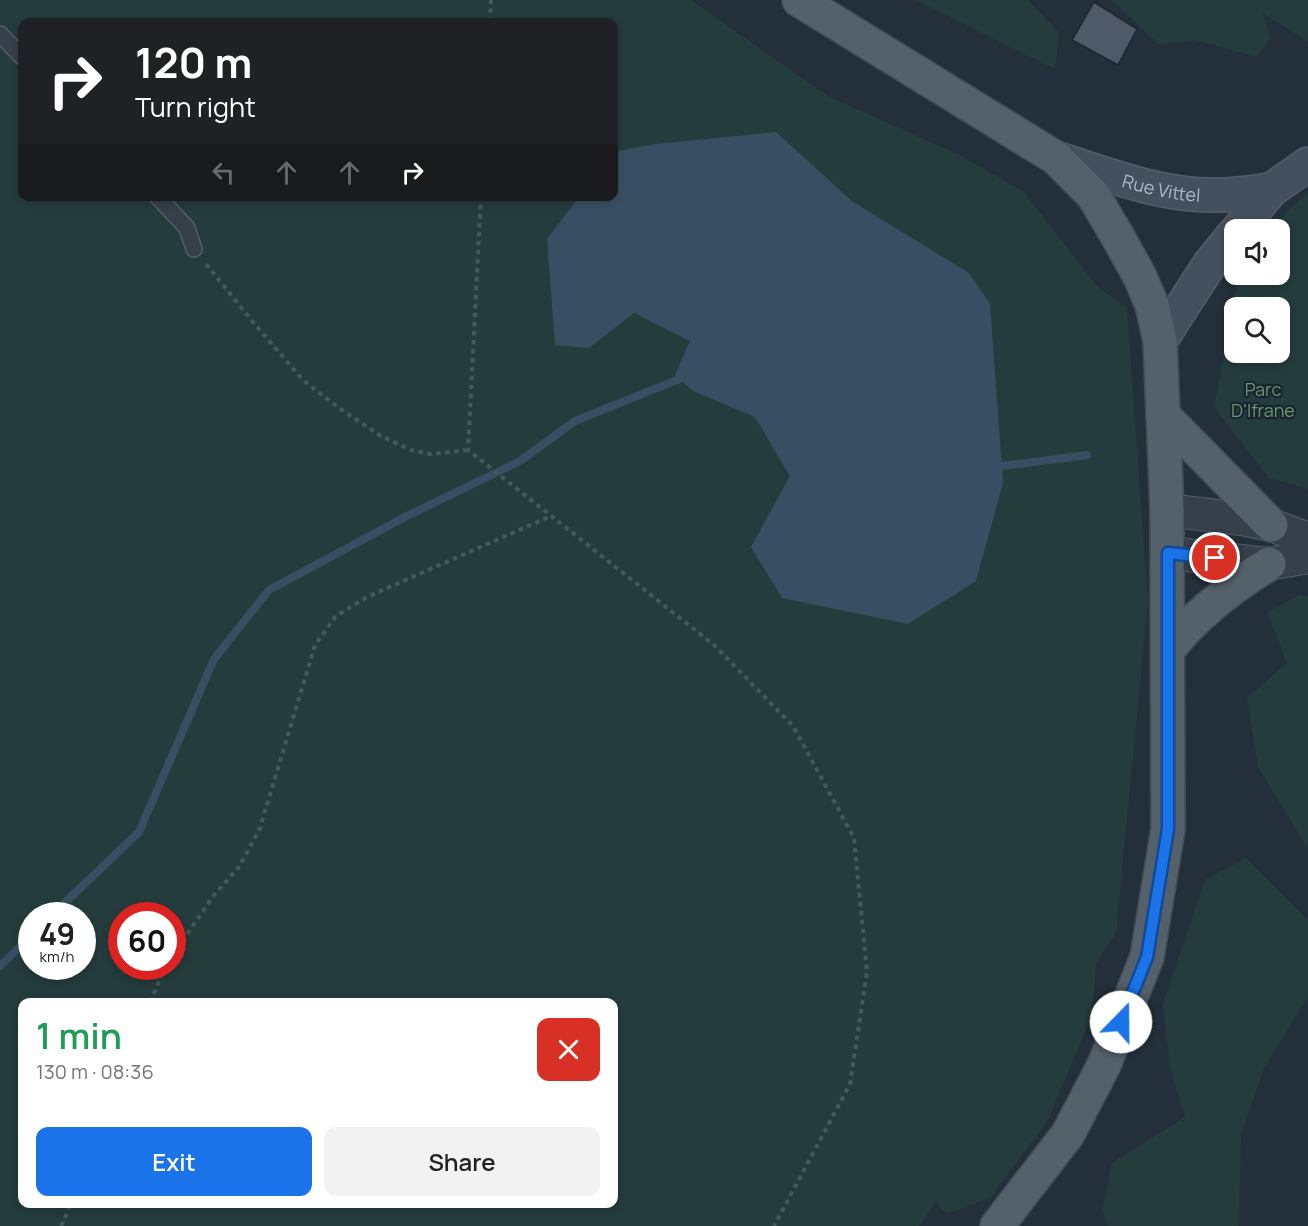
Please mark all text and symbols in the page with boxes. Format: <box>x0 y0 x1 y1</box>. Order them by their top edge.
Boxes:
text: 120 m <box>135 33 252 91</box>
icon: right <box>36 42 114 120</box>
text: Turn right <box>135 88 256 125</box>
icon: left <box>207 156 240 189</box>
icon: ahead <box>270 156 303 189</box>
icon: ahead <box>333 156 366 189</box>
icon: right <box>396 156 429 189</box>
street label: Rue Vittel <box>1120 168 1201 207</box>
map controls <box>1224 219 1290 363</box>
button: sound <box>1224 219 1290 285</box>
button: search <box>1224 297 1290 363</box>
park label: Parc D'Ifrane <box>1231 377 1295 422</box>
pin <box>1189 532 1240 583</box>
icon: arrive <box>1198 541 1231 574</box>
speed limit sign: 60 <box>108 902 186 980</box>
text: 49 <box>39 913 75 954</box>
text: km/h <box>40 946 74 967</box>
position arrow <box>1089 990 1153 1054</box>
text: 1 min <box>36 1011 122 1060</box>
button: close <box>537 1018 600 1081</box>
text: 130 m · 08:36 <box>36 1058 154 1085</box>
button: Exit <box>36 1127 312 1196</box>
button: Share <box>324 1127 600 1196</box>

